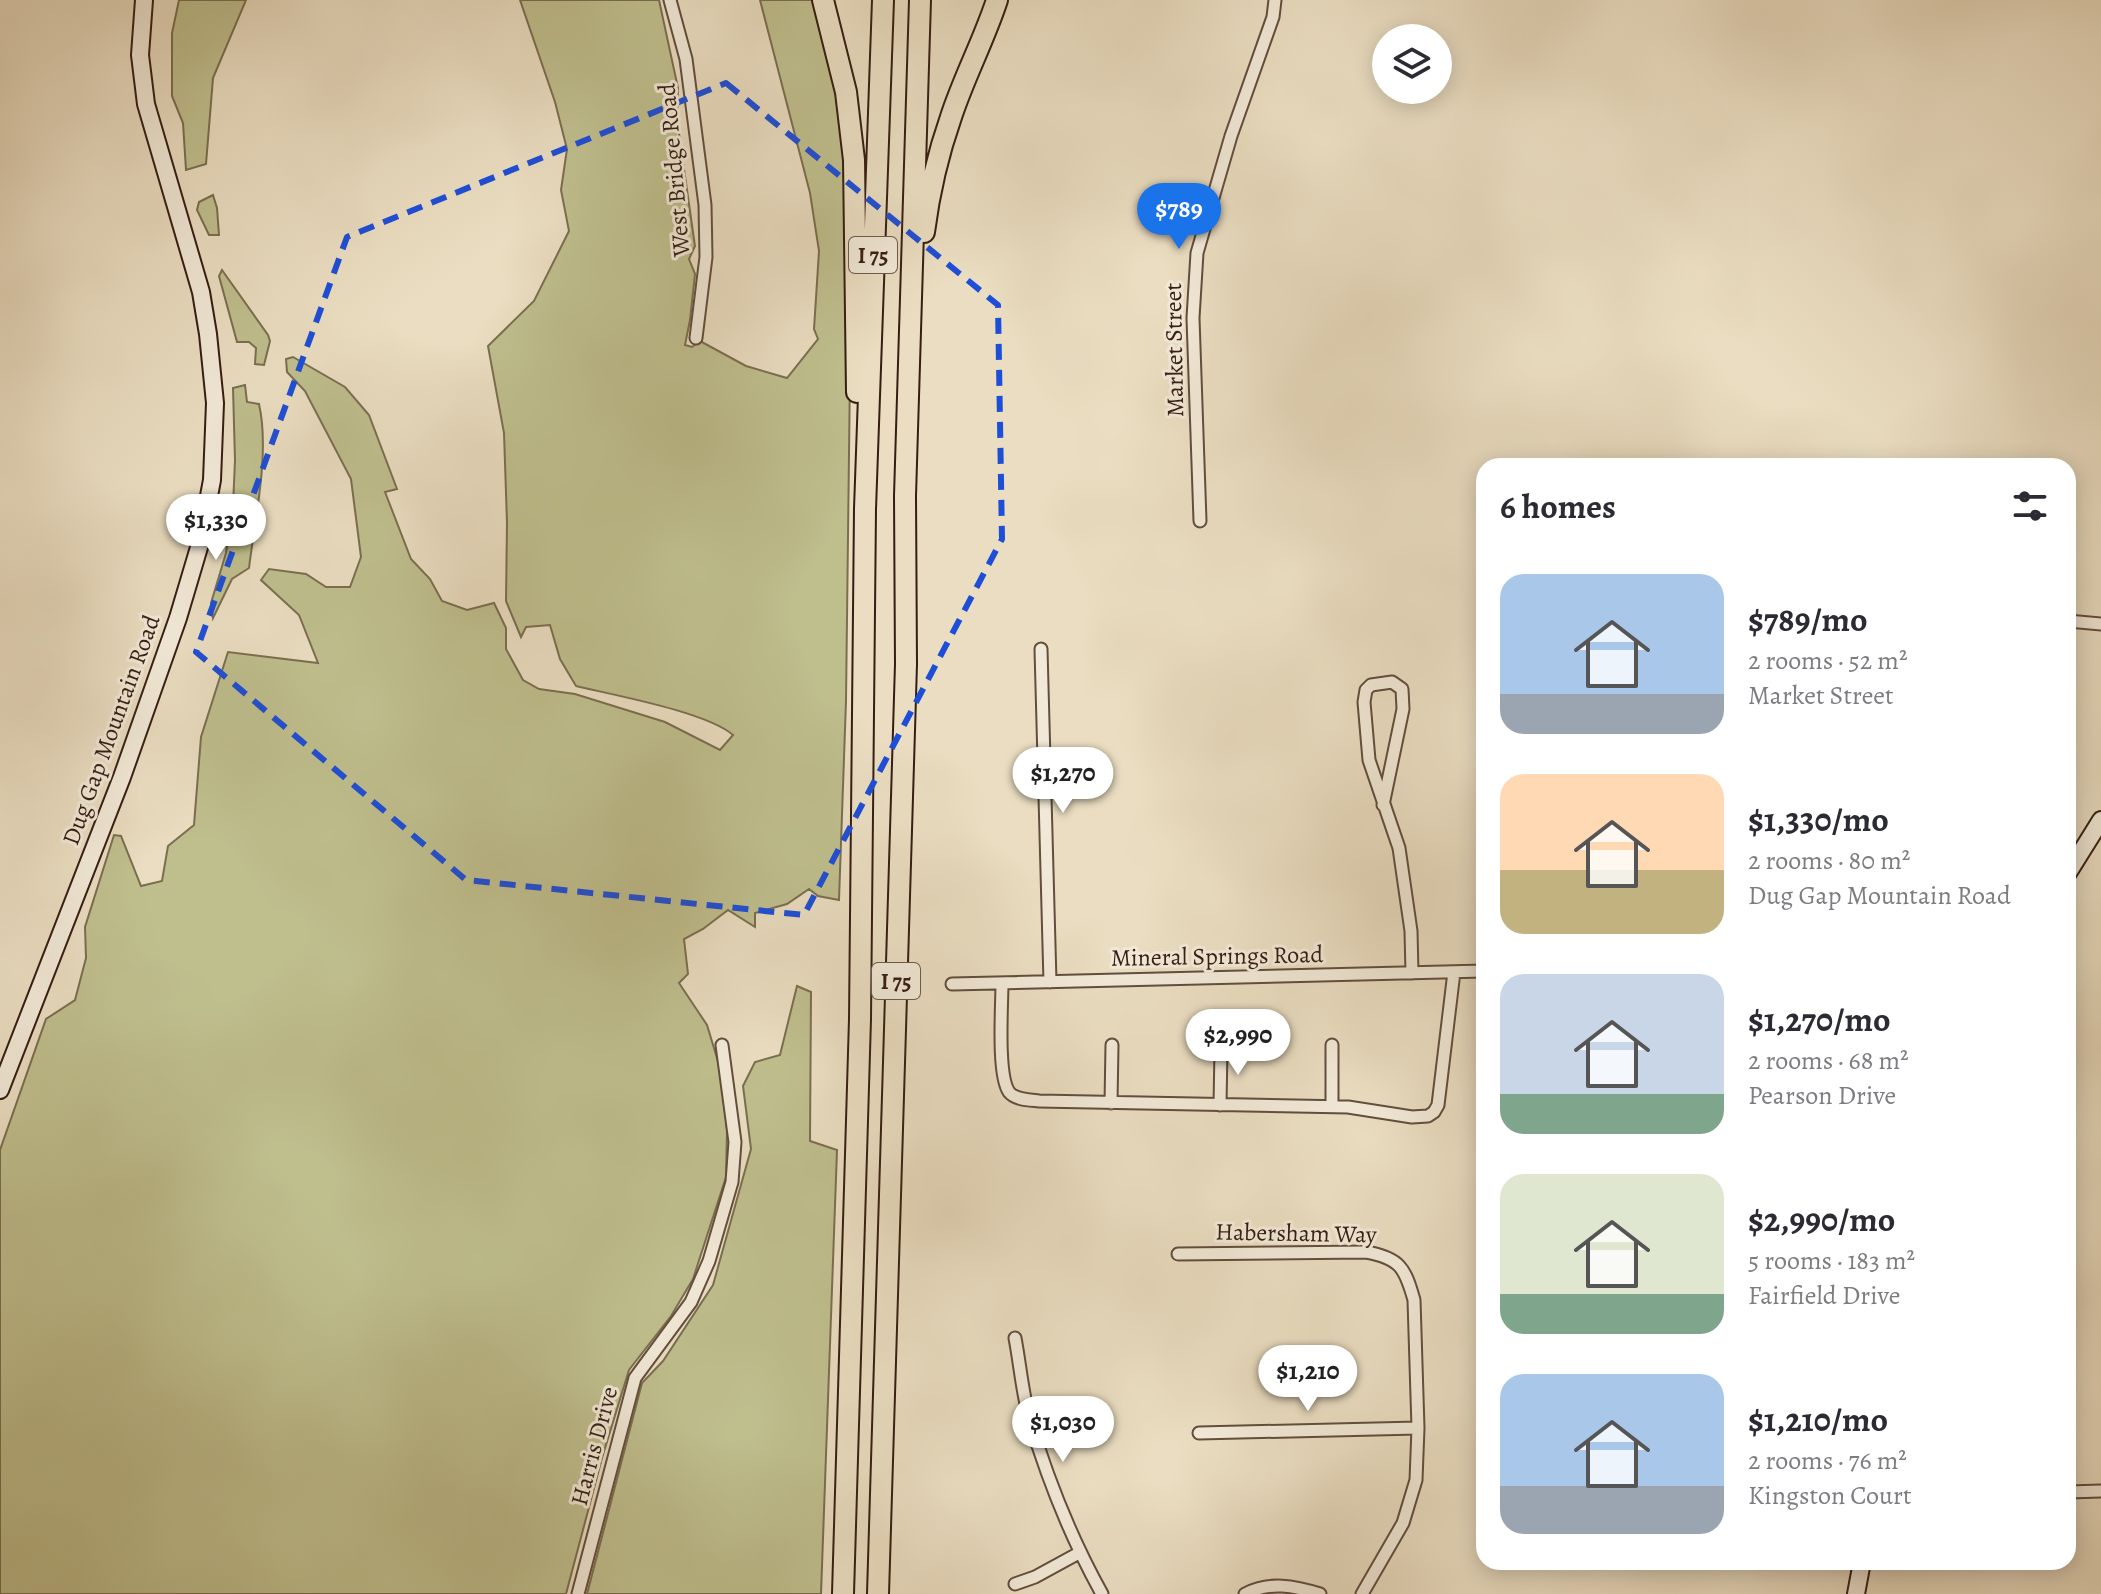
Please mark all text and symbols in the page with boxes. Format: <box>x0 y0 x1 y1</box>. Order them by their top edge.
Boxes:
map controls <box>1372 24 1452 104</box>
button: layers <box>1372 24 1452 104</box>
street label: West Bridge Road <box>650 82 698 259</box>
pin: $789 <box>1132 183 1226 251</box>
text: $789 <box>1155 191 1203 226</box>
road number: I 75 <box>849 237 897 273</box>
street label: Market Street <box>1157 282 1191 417</box>
text: 6 homes <box>1500 483 1616 530</box>
icon: filters <box>2008 484 2052 528</box>
pin: $1,330 <box>151 494 281 562</box>
text: $1,330 <box>184 502 248 537</box>
text: $789/mo <box>1748 596 1868 643</box>
icon: home <box>1564 606 1660 702</box>
street label: Dug Gap Mountain Road <box>54 610 168 849</box>
text: 2 rooms · 52 m² <box>1748 643 1907 678</box>
text: Market Street <box>1748 678 1894 713</box>
pin: $1,270 <box>998 747 1128 815</box>
text: $1,270 <box>1030 755 1096 790</box>
text: $1,330/mo <box>1748 796 1889 843</box>
icon: home <box>1564 806 1660 902</box>
text: 2 rooms · 80 m² <box>1748 843 1910 878</box>
text: Dug Gap Mountain Road <box>1748 878 2011 913</box>
street label: Mineral Springs Road <box>1111 938 1324 974</box>
road number: I 75 <box>872 963 920 999</box>
text: $1,270/mo <box>1748 996 1890 1043</box>
icon: home <box>1564 1006 1660 1102</box>
pin: $2,990 <box>1173 1009 1303 1077</box>
text: $2,990 <box>1204 1017 1272 1052</box>
text: 2 rooms · 68 m² <box>1748 1043 1909 1078</box>
text: Pearson Drive <box>1748 1078 1896 1113</box>
text: $2,990/mo <box>1748 1196 1895 1243</box>
icon: home <box>1564 1206 1660 1302</box>
street label: Habersham Way <box>1215 1216 1377 1250</box>
text: 5 rooms · 183 m² <box>1748 1243 1915 1278</box>
text: Fairfield Drive <box>1748 1278 1900 1313</box>
pin: $1,210 <box>1243 1345 1373 1413</box>
text: $1,210 <box>1276 1353 1340 1388</box>
street label: Harris Drive <box>563 1383 625 1509</box>
pin: $1,030 <box>998 1396 1128 1464</box>
text: $1,210/mo <box>1748 1396 1888 1443</box>
text: $1,030 <box>1030 1404 1096 1439</box>
icon: home <box>1564 1406 1660 1502</box>
text: 2 rooms · 76 m² <box>1748 1443 1907 1478</box>
text: Kingston Court <box>1748 1478 1912 1513</box>

